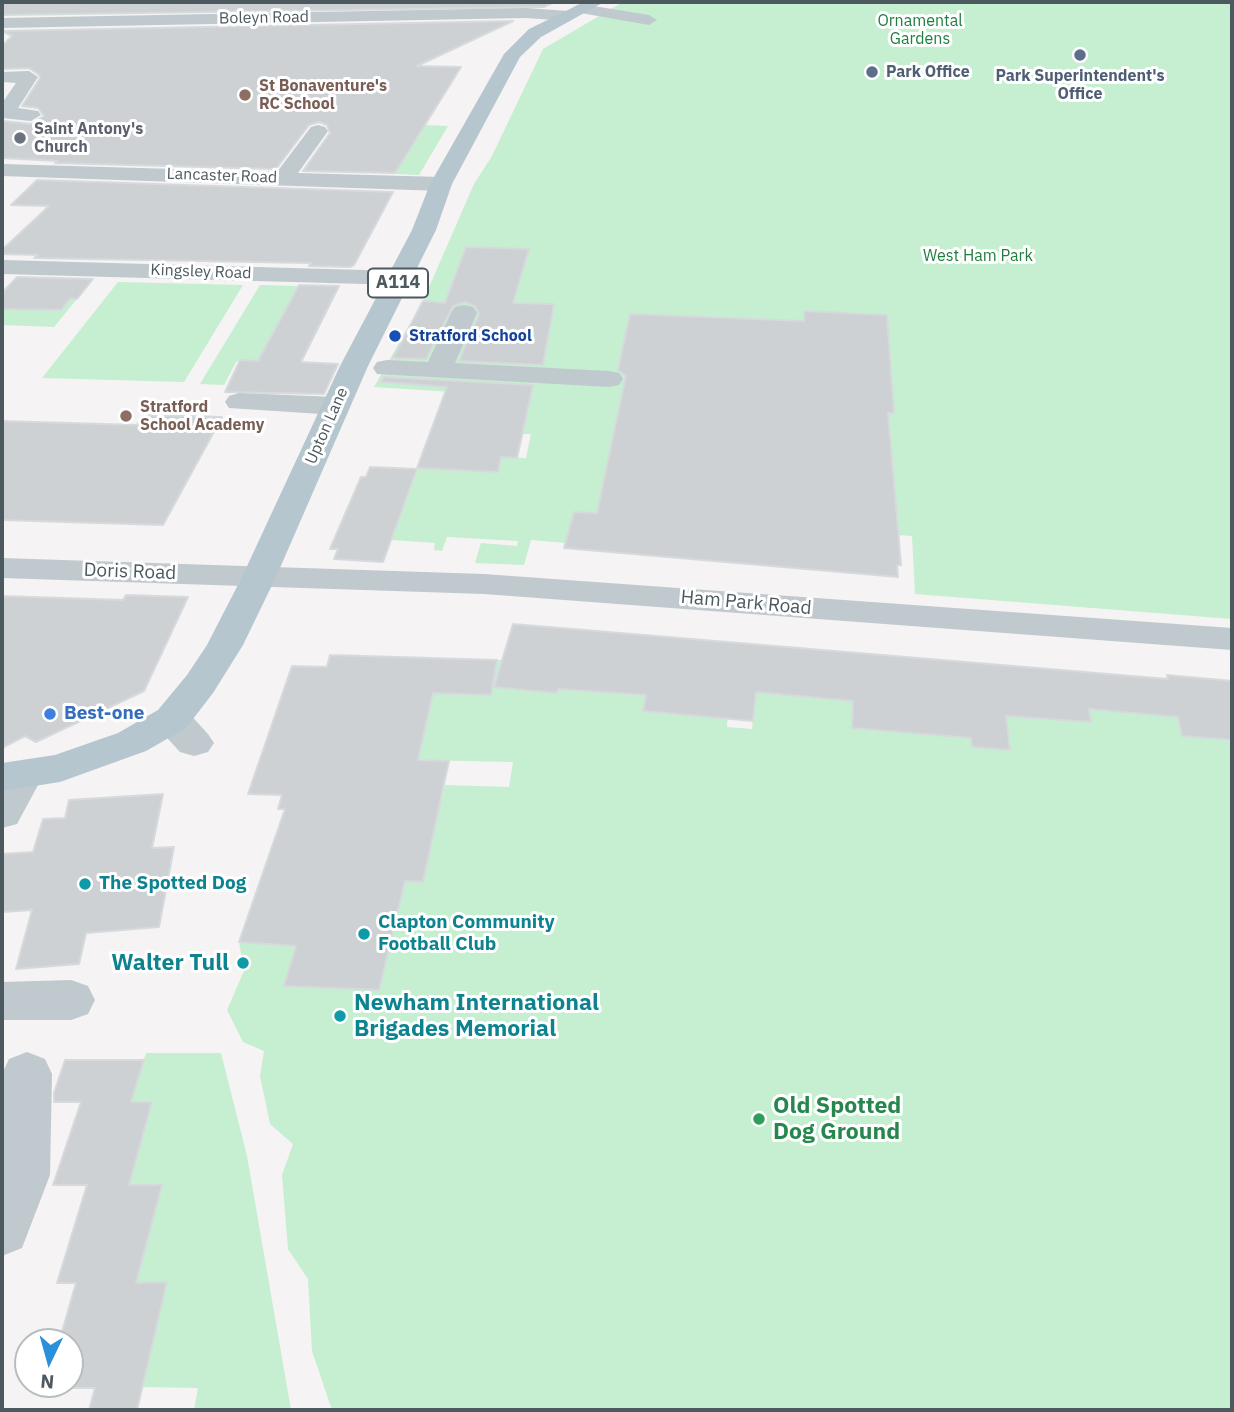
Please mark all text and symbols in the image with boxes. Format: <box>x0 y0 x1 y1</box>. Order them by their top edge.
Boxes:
street label: Boleyn Road <box>219 8 309 28</box>
park label: Ornamental Gardens <box>877 11 963 49</box>
marker: Park Superintendent's Office <box>1072 47 1088 63</box>
place label: Park Office <box>886 62 970 82</box>
marker: Park Office <box>864 64 880 80</box>
place label: Park Superintendent's Office <box>996 66 1164 104</box>
place label: St Bonaventure's RC School <box>259 76 387 114</box>
marker: St Bonaventure's RC School <box>237 87 253 103</box>
place label: Saint Antony's Church <box>34 119 143 157</box>
marker: Saint Antony's Church <box>12 130 28 146</box>
street label: Lancaster Road <box>166 164 278 188</box>
park label: West Ham Park <box>923 246 1033 266</box>
street label: Kingsley Road <box>150 261 252 283</box>
road number: A114 <box>368 268 428 298</box>
place label: Stratford School <box>409 326 532 346</box>
marker: Stratford School <box>387 328 403 344</box>
street label: Upton Lane <box>302 385 352 467</box>
place label: Stratford School Academy <box>140 397 264 435</box>
marker: Stratford School Academy <box>118 408 134 424</box>
street label: Doris Road <box>83 559 177 585</box>
street label: Ham Park Road <box>680 586 812 620</box>
place label: Best-one <box>64 703 144 725</box>
marker: Best-one <box>42 706 58 722</box>
place label: The Spotted Dog <box>99 873 246 895</box>
marker: The Spotted Dog <box>77 876 93 892</box>
place label: Clapton Community Football Club <box>378 912 555 956</box>
marker: Clapton Community Football Club <box>356 926 372 942</box>
place label: Walter Tull <box>111 949 229 977</box>
marker: Walter Tull <box>235 955 251 971</box>
place label: Newham International Brigades Memorial <box>354 989 599 1043</box>
marker: Newham International Brigades Memorial <box>332 1008 348 1024</box>
place label: Old Spotted Dog Ground <box>773 1092 901 1146</box>
marker: Old Spotted Dog Ground <box>751 1111 767 1127</box>
north arrow <box>14 1328 84 1398</box>
text: N <box>39 1369 55 1394</box>

